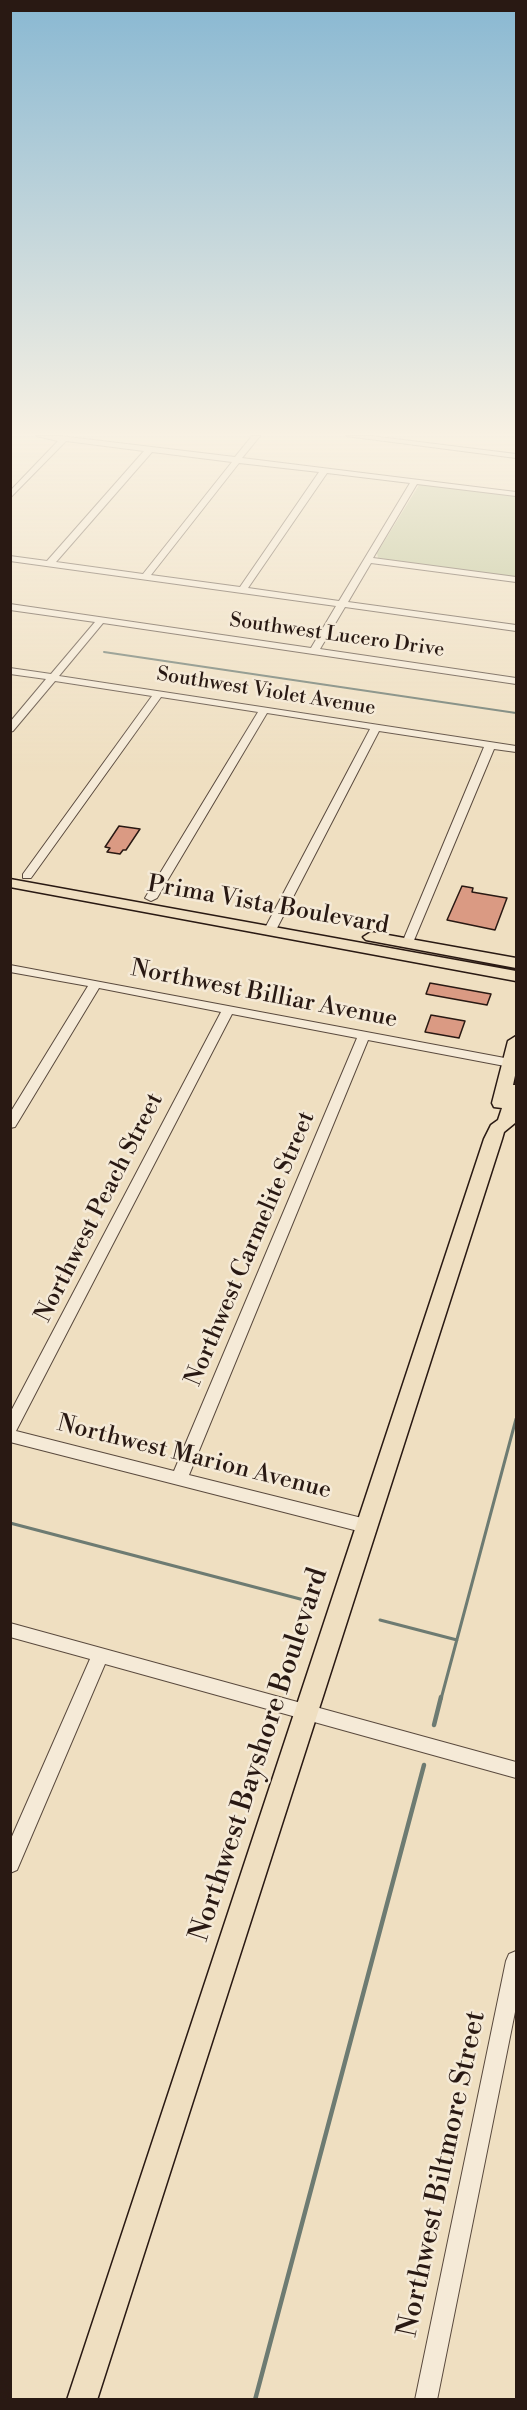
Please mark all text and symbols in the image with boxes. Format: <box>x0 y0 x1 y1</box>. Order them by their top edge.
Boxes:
street label: Southwest Lucero Drive <box>228 609 446 663</box>
street label: Southwest Violet Avenue <box>155 663 377 721</box>
street label: Prima Vista Boulevard <box>145 871 391 941</box>
street label: Northwest Billiar Avenue <box>128 955 400 1035</box>
street label: Northwest Peach Street <box>30 1089 170 1327</box>
street label: Northwest Carmelite Street <box>180 1107 322 1391</box>
street label: Northwest Marion Avenue <box>54 1410 334 1506</box>
street label: Northwest Bayshore Boulevard <box>184 1564 336 1946</box>
street label: Northwest Biltmore Street <box>392 2008 494 2340</box>

